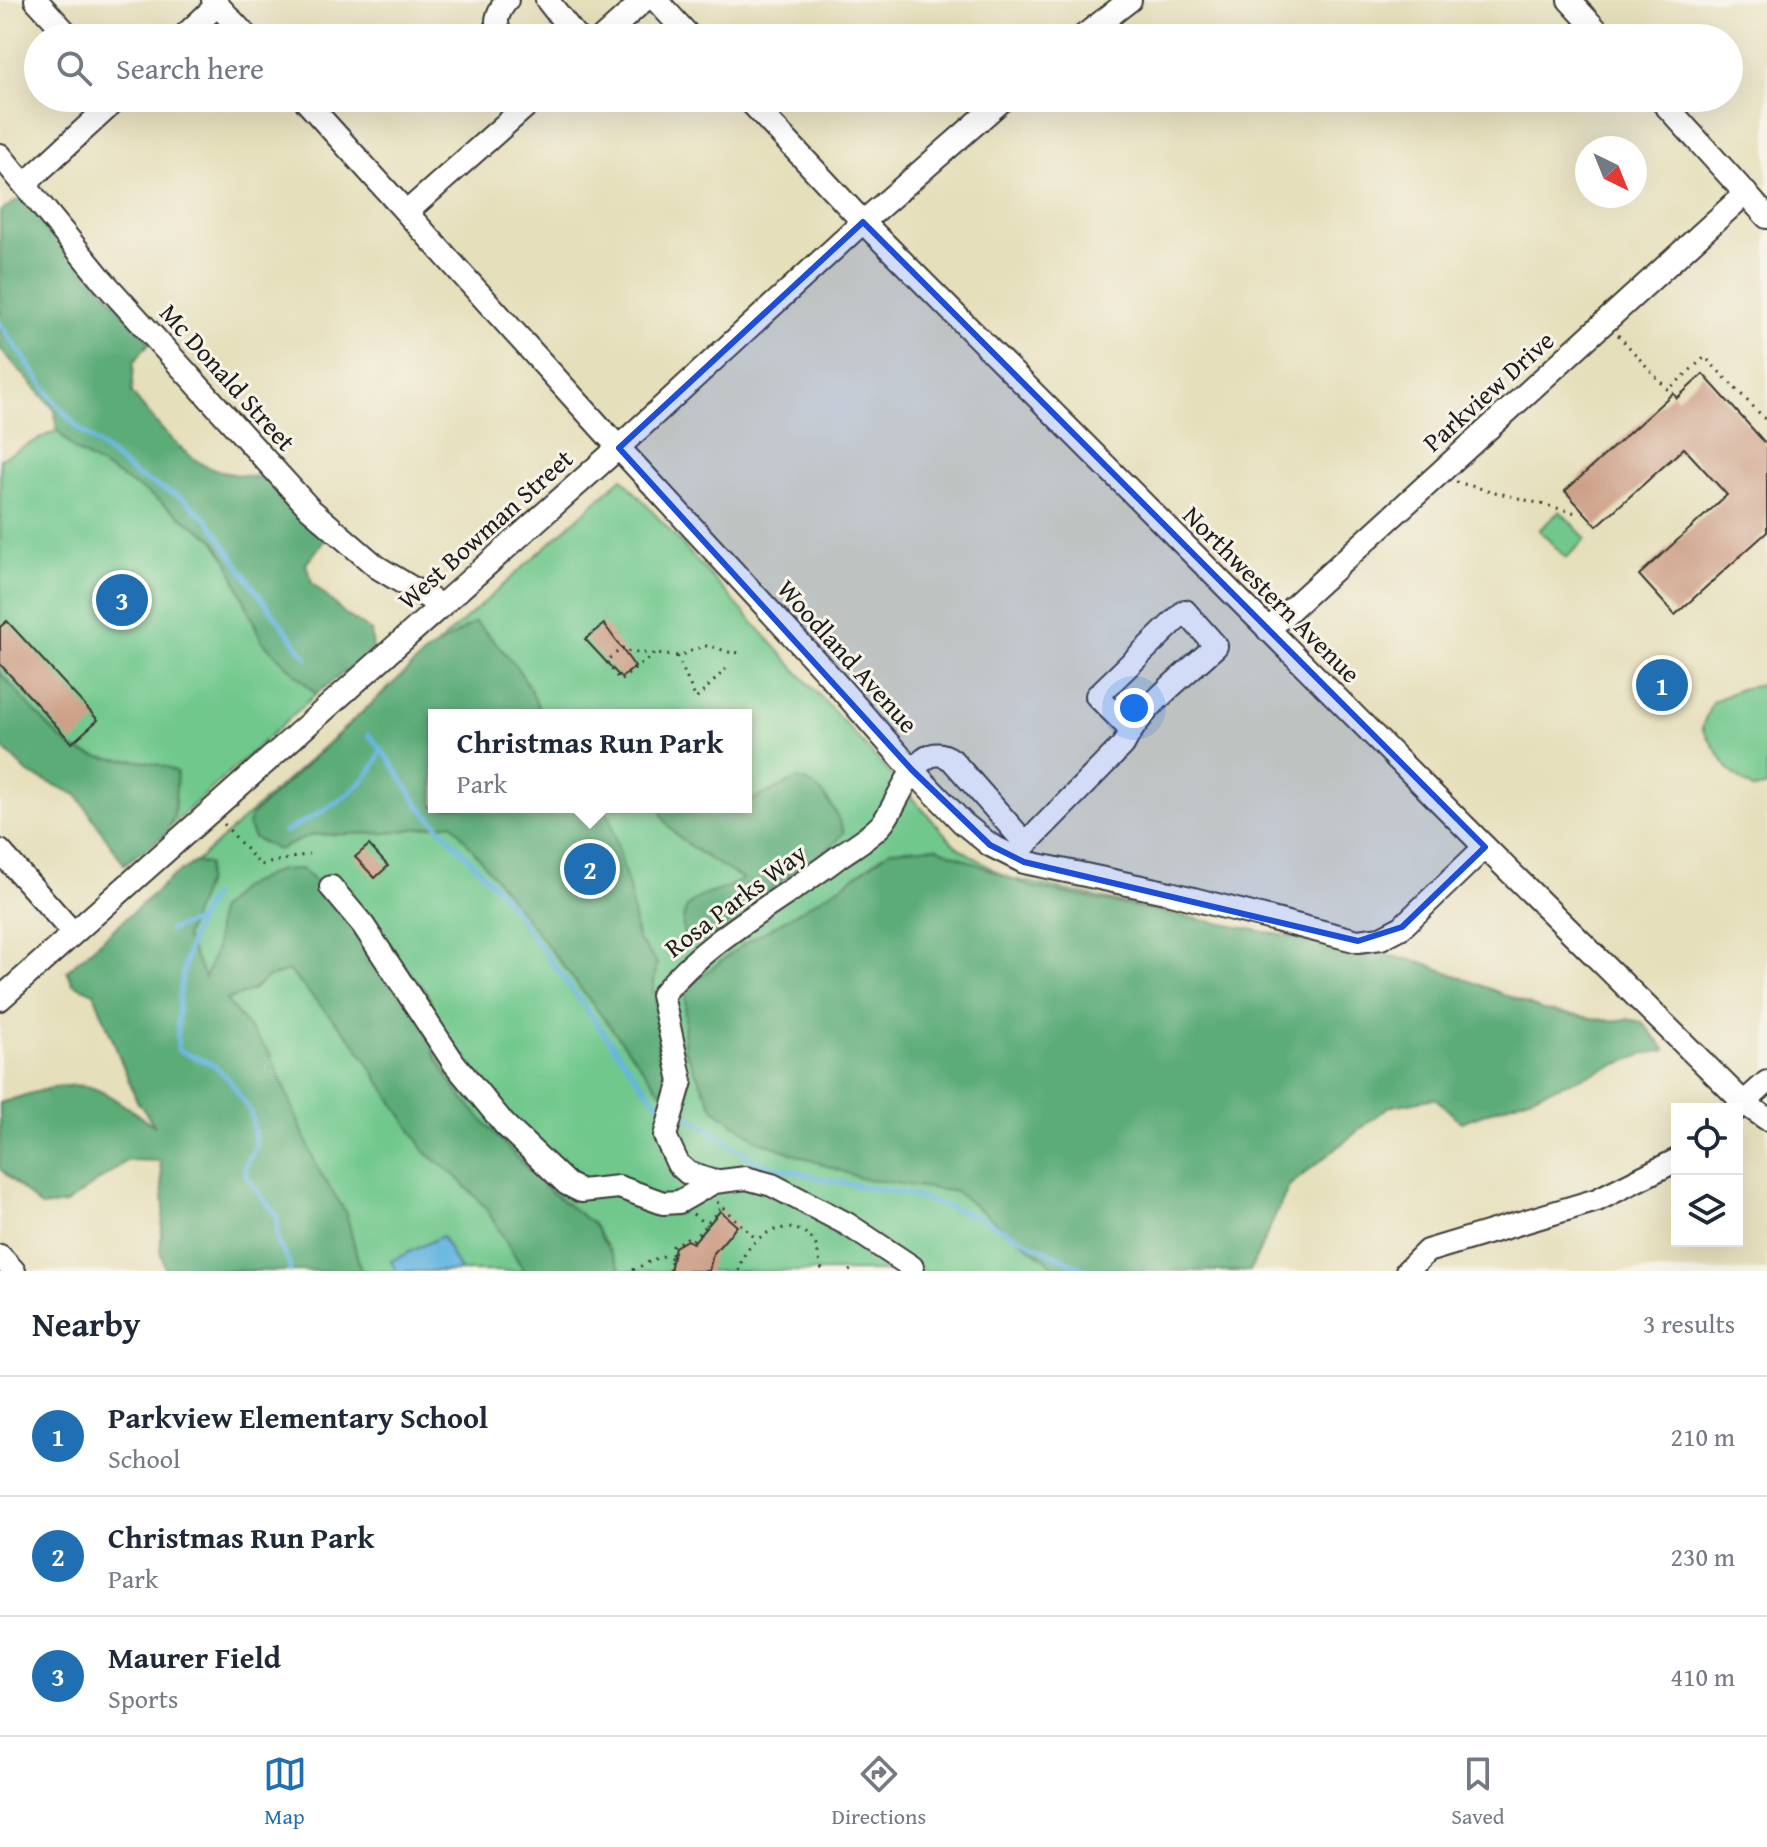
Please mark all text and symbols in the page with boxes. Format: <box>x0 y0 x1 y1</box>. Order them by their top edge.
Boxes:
search box <box>24 24 1743 112</box>
icon: search <box>52 46 96 90</box>
text: Search here <box>116 46 264 90</box>
north arrow <box>1575 136 1647 208</box>
street label: Mc Donald Street <box>151 294 305 460</box>
street label: Parkview Drive <box>1414 321 1562 461</box>
street label: West Bowman Street <box>389 439 581 619</box>
street label: Northwestern Avenue <box>1174 496 1370 692</box>
pin: 3 <box>96 570 148 630</box>
street label: Woodland Avenue <box>768 570 928 742</box>
pin: 1 <box>1636 655 1688 715</box>
your location <box>1114 688 1154 728</box>
popup <box>428 709 752 813</box>
text: Christmas Run Park <box>457 720 723 764</box>
text: Park <box>457 764 507 803</box>
street label: Rosa Parks Way <box>656 834 814 966</box>
pin: 2 <box>564 839 616 899</box>
map controls <box>1671 1103 1743 1247</box>
button: locate <box>1671 1103 1743 1175</box>
button: layers <box>1671 1175 1743 1247</box>
text: Nearby <box>32 1299 141 1348</box>
text: 3 results <box>1643 1304 1735 1343</box>
text: Parkview Elementary School <box>108 1395 488 1439</box>
text: 1 <box>51 1417 65 1456</box>
text: 210 m <box>1670 1417 1735 1456</box>
text: School <box>108 1439 180 1478</box>
text: Christmas Run Park <box>108 1515 374 1559</box>
text: 2 <box>51 1537 65 1576</box>
text: 230 m <box>1670 1537 1735 1576</box>
text: Park <box>108 1559 158 1598</box>
text: Maurer Field <box>108 1635 281 1679</box>
text: 3 <box>51 1657 65 1696</box>
text: 410 m <box>1670 1657 1735 1696</box>
text: Sports <box>108 1679 178 1718</box>
tab: Map <box>263 1752 307 1832</box>
tab: Directions <box>832 1752 926 1832</box>
tab: Saved <box>1451 1752 1504 1832</box>

